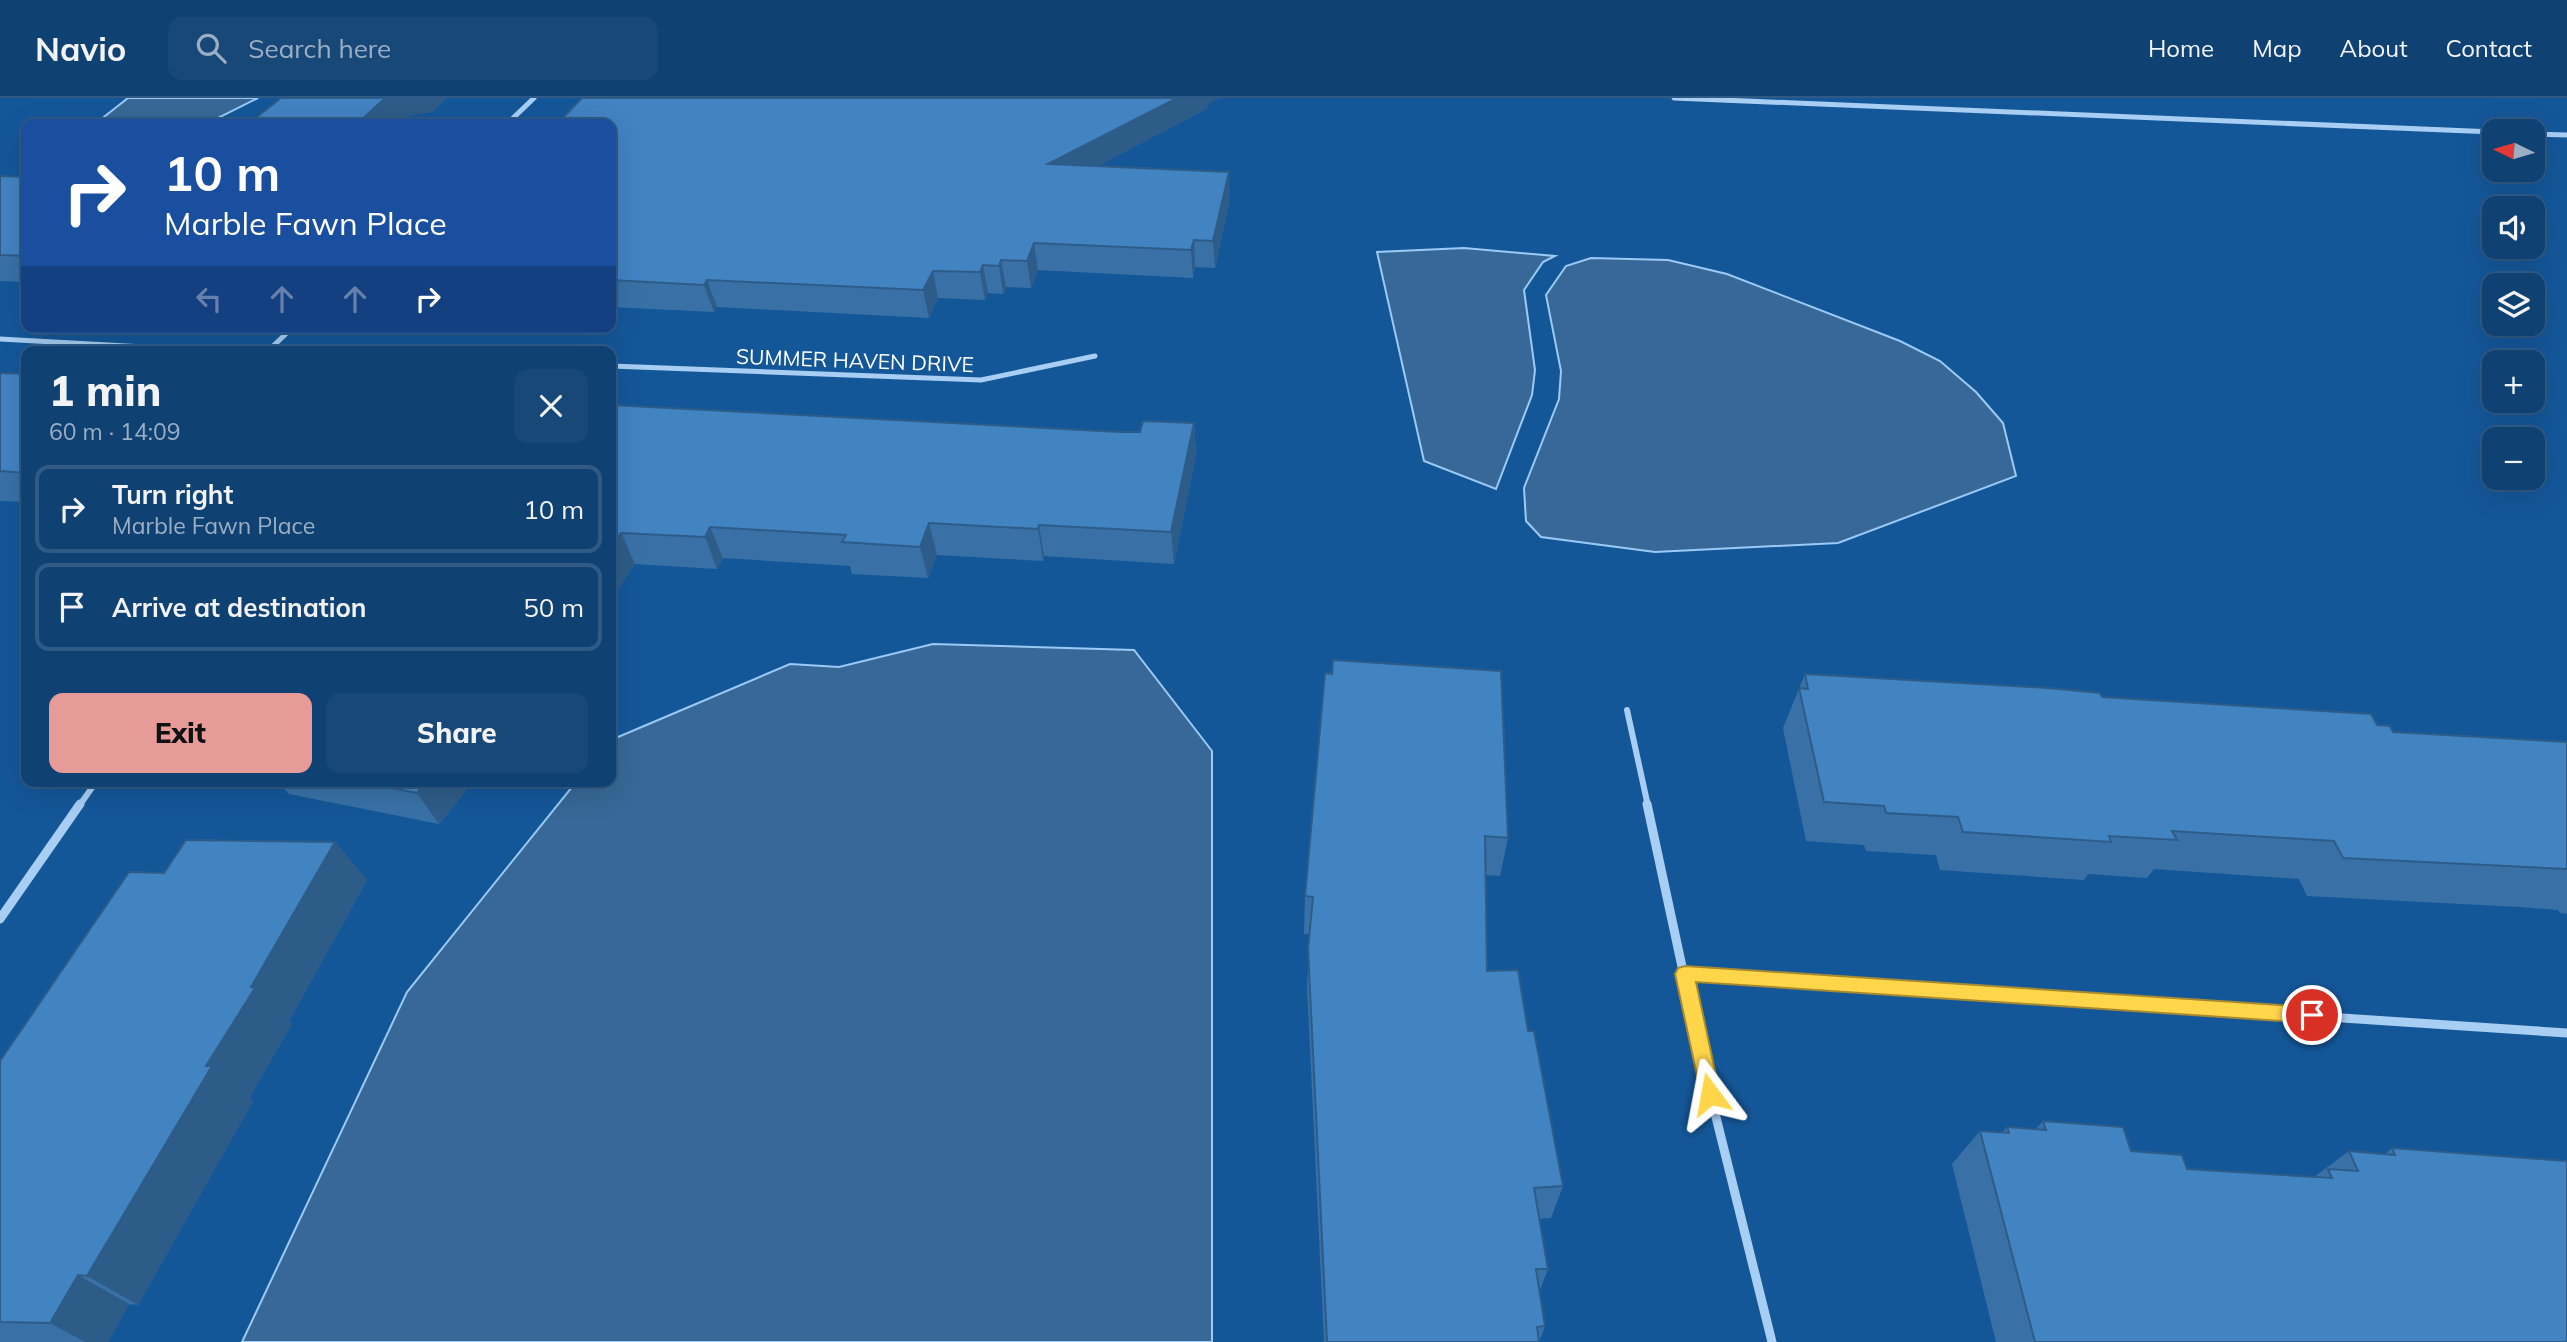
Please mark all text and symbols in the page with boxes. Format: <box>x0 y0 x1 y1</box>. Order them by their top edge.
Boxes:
search box <box>168 17 658 80</box>
text: Navio <box>35 28 126 69</box>
icon: search <box>192 29 230 67</box>
text: Search here <box>248 32 391 65</box>
text: Home <box>2148 33 2214 63</box>
text: Map <box>2252 33 2302 63</box>
text: About <box>2340 33 2408 63</box>
text: Contact <box>2446 33 2532 63</box>
north arrow <box>2482 119 2544 182</box>
map controls <box>2482 119 2545 490</box>
text: 10 m <box>164 142 280 203</box>
icon: right <box>49 147 140 238</box>
button: sound <box>2482 196 2545 259</box>
text: Marble Fawn Place <box>164 203 447 243</box>
button: layers <box>2482 273 2545 336</box>
icon: left <box>190 280 228 318</box>
icon: ahead <box>263 280 301 318</box>
icon: ahead <box>336 280 374 318</box>
icon: right <box>409 280 447 318</box>
street label: SUMMER HAVEN DRIVE <box>736 343 974 377</box>
button: + <box>2482 350 2545 413</box>
text: 1 min <box>49 364 162 417</box>
button: close <box>514 369 588 443</box>
text: 60 m · 14:09 <box>49 417 181 446</box>
button: − <box>2482 427 2545 490</box>
text: Turn right <box>112 478 233 511</box>
icon: right <box>53 490 91 528</box>
text: 10 m <box>523 493 584 526</box>
text: Marble Fawn Place <box>112 511 315 540</box>
icon: arrive <box>53 588 91 626</box>
text: Arrive at destination <box>112 591 367 624</box>
text: 50 m <box>523 591 584 624</box>
button: Exit <box>49 693 312 773</box>
button: Share <box>326 693 588 773</box>
pin <box>2282 985 2342 1045</box>
icon: arrive <box>2293 996 2331 1034</box>
position arrow <box>1673 1057 1747 1131</box>

